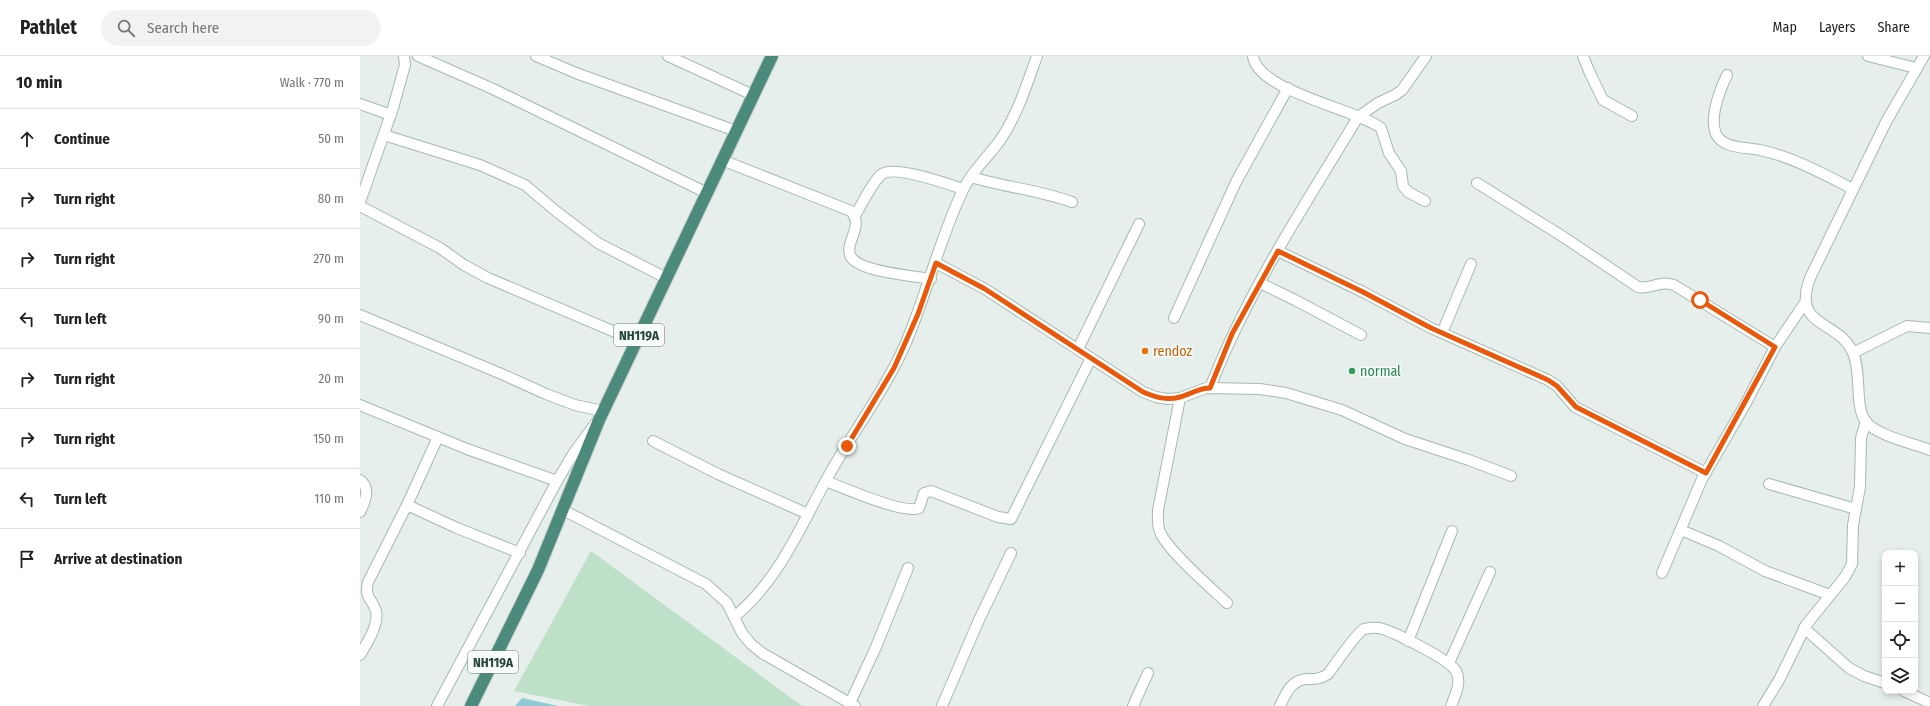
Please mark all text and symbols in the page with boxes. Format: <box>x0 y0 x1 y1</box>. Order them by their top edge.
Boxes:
search box <box>101 10 381 46</box>
text: Pathlet <box>20 16 77 39</box>
icon: search <box>115 17 137 39</box>
text: Search here <box>147 19 219 37</box>
text: Map <box>1773 19 1797 36</box>
text: Layers <box>1819 19 1855 36</box>
text: Share <box>1877 19 1910 36</box>
text: 10 min <box>16 72 62 93</box>
text: Walk · 770 m <box>280 75 344 90</box>
icon: ahead <box>16 128 38 150</box>
text: Continue <box>54 130 110 148</box>
text: 50 m <box>318 131 344 146</box>
icon: right <box>16 188 38 210</box>
text: Turn right <box>54 190 115 208</box>
text: 80 m <box>318 191 344 206</box>
icon: right <box>16 248 38 270</box>
text: Turn right <box>54 250 115 268</box>
text: 270 m <box>313 251 344 266</box>
route start <box>1691 291 1709 309</box>
icon: left <box>16 308 38 330</box>
text: Turn left <box>54 310 107 328</box>
text: 90 m <box>318 311 344 326</box>
road number: NH119A <box>614 324 664 346</box>
place label: rendoz <box>1153 343 1193 360</box>
marker: rendoz <box>1140 346 1150 356</box>
place label: normal <box>1360 363 1401 380</box>
marker: normal <box>1347 366 1357 376</box>
icon: right <box>16 368 38 390</box>
text: Turn right <box>54 370 115 388</box>
text: 20 m <box>318 371 344 386</box>
icon: right <box>16 428 38 450</box>
text: Turn right <box>54 430 115 448</box>
text: 150 m <box>313 431 344 446</box>
route end <box>838 437 856 455</box>
icon: left <box>16 488 38 510</box>
text: Turn left <box>54 490 107 508</box>
text: 110 m <box>314 491 344 506</box>
icon: arrive <box>16 548 38 570</box>
text: Arrive at destination <box>54 550 182 568</box>
map controls <box>1882 550 1918 694</box>
button: + <box>1882 550 1918 586</box>
button: − <box>1882 586 1918 622</box>
button: locate <box>1882 622 1918 658</box>
road number: NH119A <box>468 651 518 673</box>
button: layers <box>1882 658 1918 694</box>

